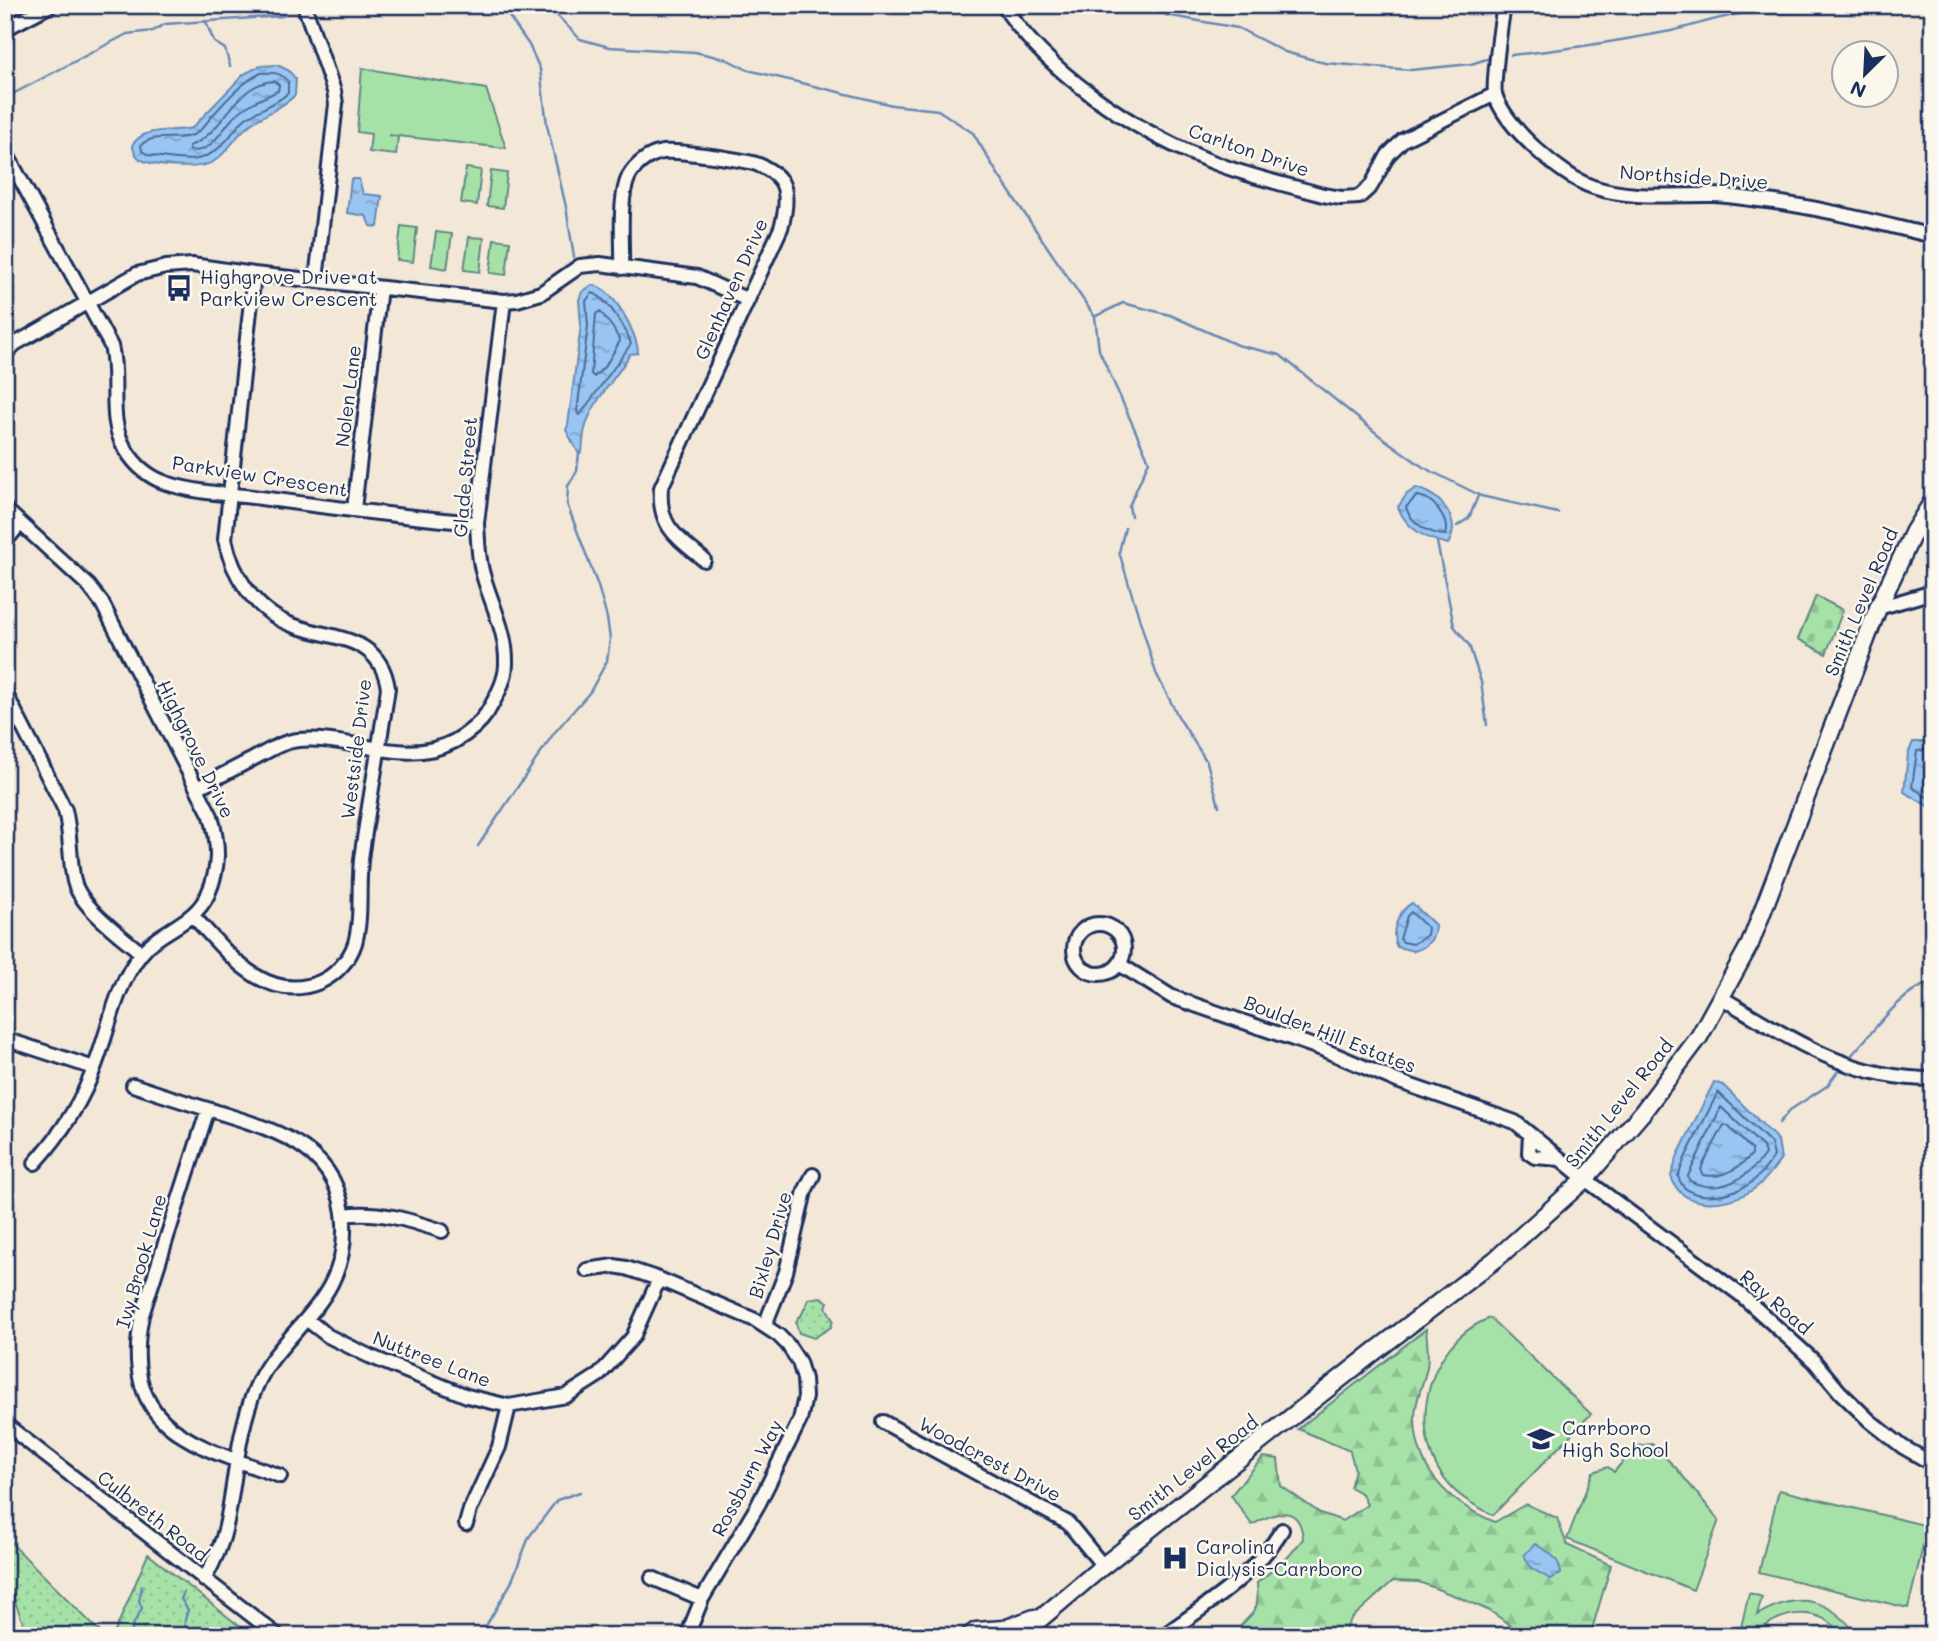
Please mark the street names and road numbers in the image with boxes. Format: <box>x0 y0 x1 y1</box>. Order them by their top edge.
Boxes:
street label: Carlton Drive <box>1185 117 1313 182</box>
street label: Northside Drive <box>1619 159 1769 194</box>
street label: Glenhaven Drive <box>688 214 773 363</box>
street label: Nolen Lane <box>329 344 366 448</box>
street label: Glade Street <box>447 416 482 538</box>
street label: Parkview Crescent <box>170 449 350 502</box>
street label: Smith Level Road <box>1818 524 1903 680</box>
street label: Highgrove Drive <box>152 675 241 822</box>
street label: Westside Drive <box>334 677 377 821</box>
street label: Boulder Hill Estates <box>1241 989 1420 1078</box>
street label: Smith Level Road <box>1559 1033 1678 1172</box>
street label: Bixley Drive <box>742 1189 797 1301</box>
street label: Ivy Brook Lane <box>109 1191 172 1331</box>
street label: Ray Road <box>1735 1264 1817 1340</box>
street label: Nuttree Lane <box>370 1325 495 1392</box>
street label: Smith Level Road <box>1123 1409 1263 1526</box>
street label: Woodcrest Drive <box>915 1411 1066 1507</box>
street label: Rossburn Way <box>705 1415 788 1541</box>
street label: Culbreth Road <box>93 1464 214 1567</box>

